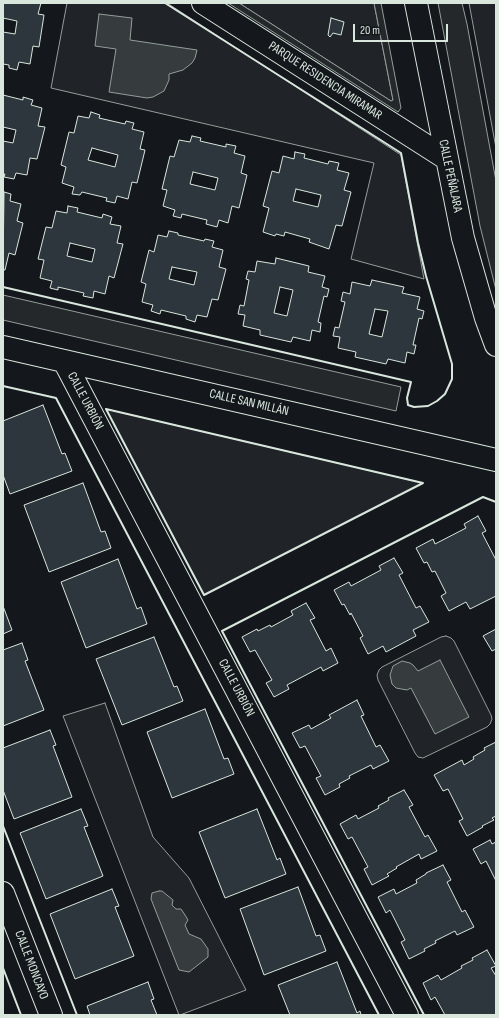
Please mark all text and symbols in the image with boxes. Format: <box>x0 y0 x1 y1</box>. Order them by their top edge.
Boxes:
scale bar <box>355 16 450 42</box>
text: 20 m <box>360 23 380 38</box>
street label: PARQUE RESIDENCIA MIRAMAR <box>265 38 385 124</box>
street label: CALLE PEÑALARA <box>435 138 465 214</box>
street label: CALLE URBIÓN <box>63 370 107 432</box>
street label: CALLE SAN MILLÁN <box>208 386 290 420</box>
street label: CALLE URBIÓN <box>214 657 258 719</box>
street label: CALLE MONCAYO <box>11 928 51 1002</box>

